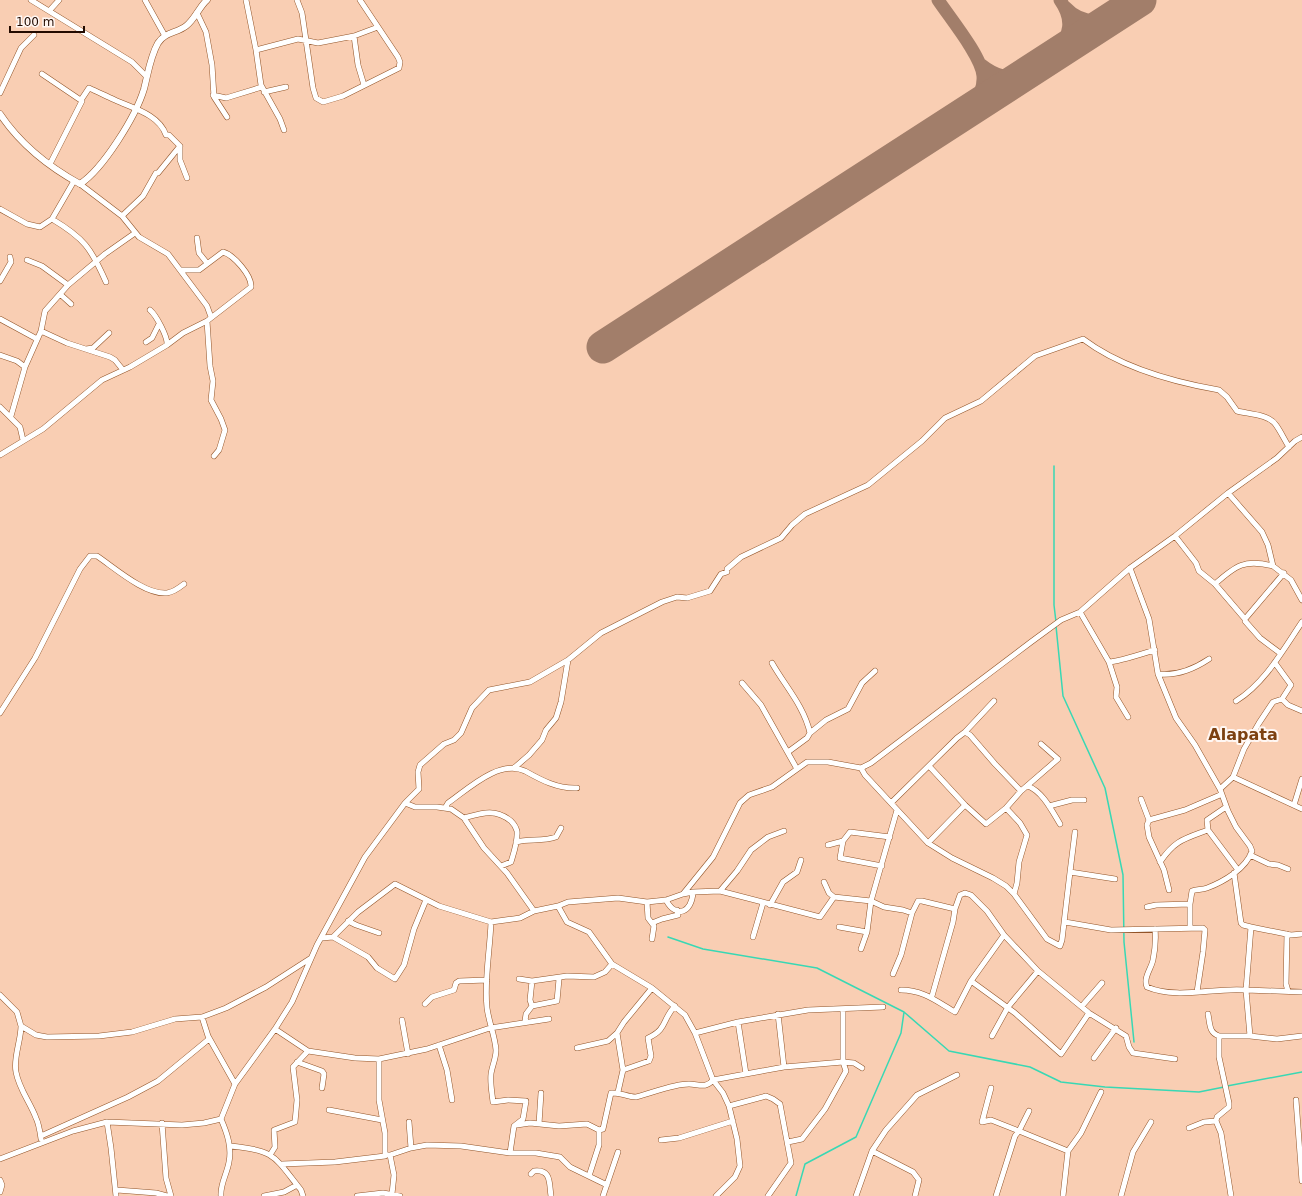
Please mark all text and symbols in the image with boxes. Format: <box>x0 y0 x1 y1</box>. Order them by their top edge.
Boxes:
scale bar <box>10 8 84 34</box>
text: 100 m <box>16 15 54 29</box>
district label: Alapata <box>1208 725 1278 744</box>

